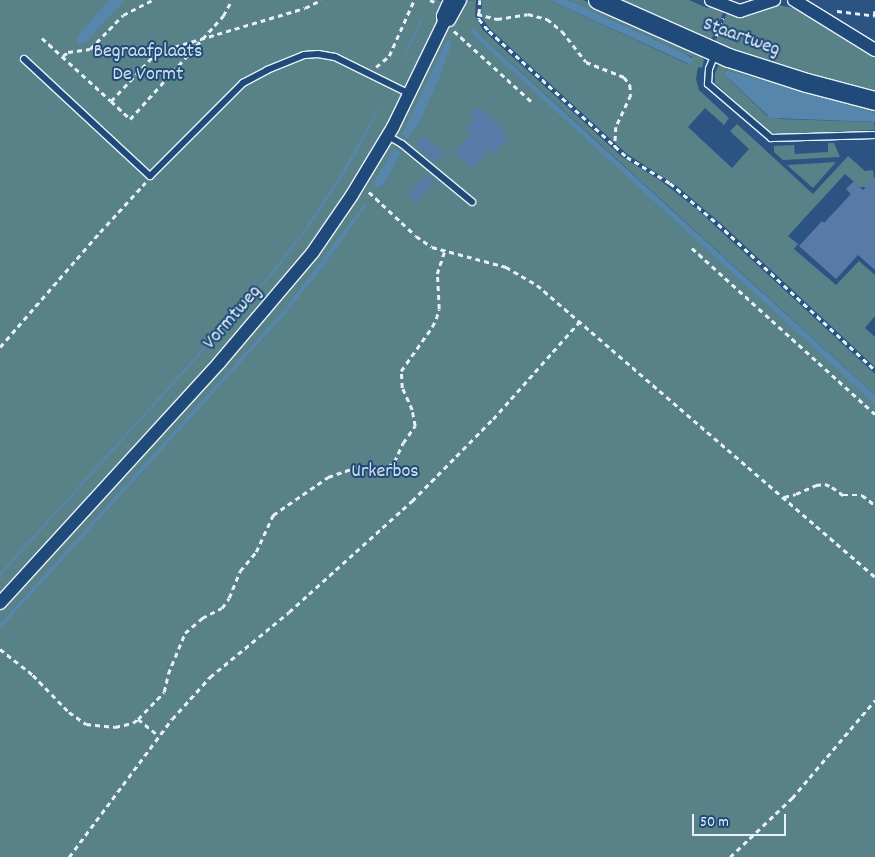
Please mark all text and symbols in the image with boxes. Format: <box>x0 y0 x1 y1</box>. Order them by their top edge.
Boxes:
street label: Staartweg <box>699 13 783 63</box>
park label: Begraafplaats De Vormt <box>94 40 202 87</box>
street label: Vormtweg <box>199 281 267 355</box>
park label: Urkerbos <box>351 460 419 484</box>
scale bar <box>695 804 789 836</box>
text: 50 m <box>700 812 729 834</box>

